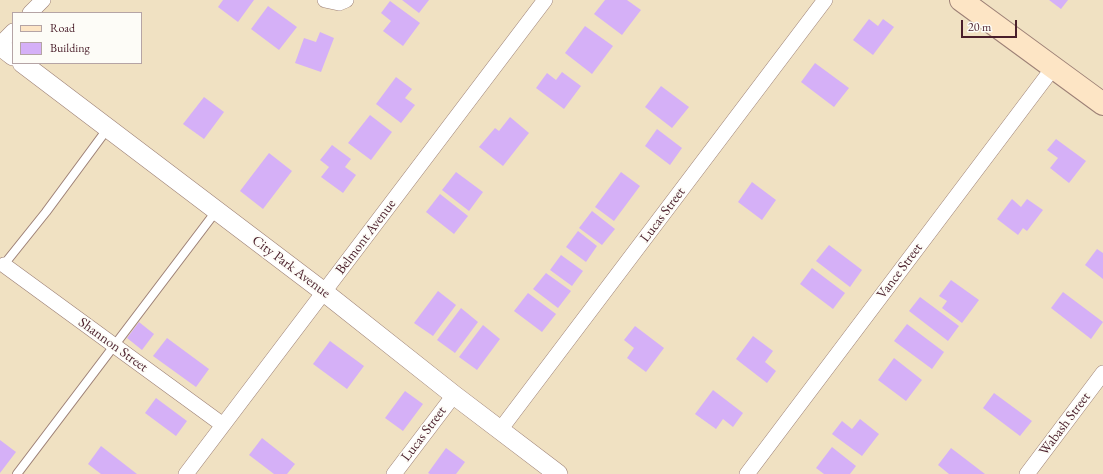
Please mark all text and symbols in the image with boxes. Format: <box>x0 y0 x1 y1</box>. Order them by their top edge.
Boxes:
legend <box>12 12 142 64</box>
scale bar <box>963 12 1019 38</box>
text: 20 m <box>968 19 991 35</box>
text: Road <box>50 20 75 36</box>
text: Building <box>50 40 90 56</box>
street label: Lucas Street <box>637 184 689 246</box>
street label: Belmont Avenue <box>332 196 400 278</box>
street label: City Park Avenue <box>249 232 333 302</box>
street label: Vance Street <box>874 240 926 302</box>
street label: Shannon Street <box>75 314 151 376</box>
street label: Wabash Street <box>1036 389 1094 459</box>
street label: Lucas Street <box>398 403 450 465</box>

